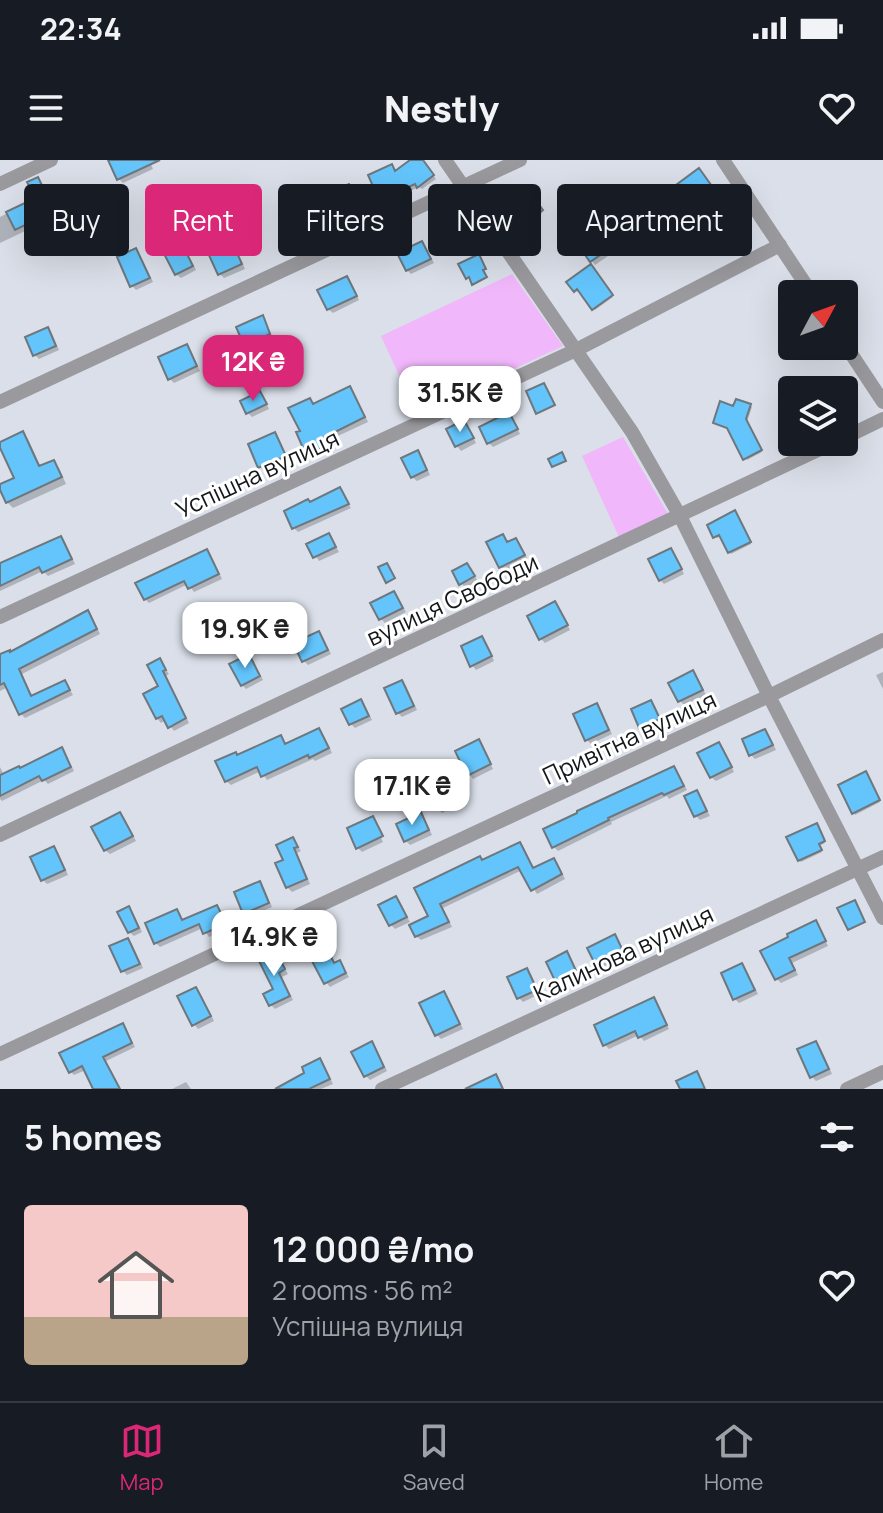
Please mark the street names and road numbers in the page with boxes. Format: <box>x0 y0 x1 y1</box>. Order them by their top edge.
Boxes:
street label: Успішна вулиця <box>170 421 344 525</box>
street label: вулиця Свободи <box>361 545 543 653</box>
street label: Привітна вулиця <box>537 682 721 792</box>
street label: Калинова вулиця <box>528 897 718 1009</box>

